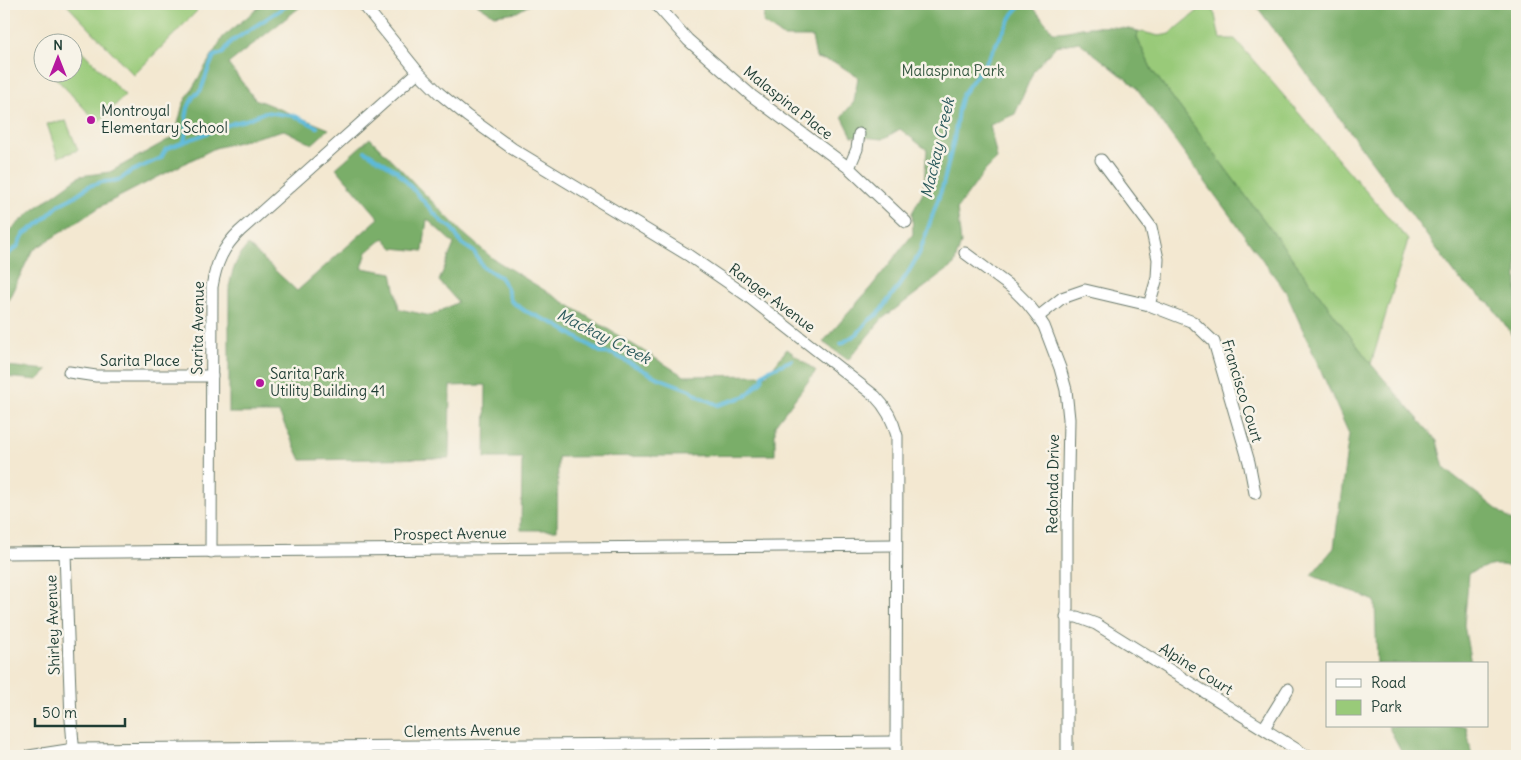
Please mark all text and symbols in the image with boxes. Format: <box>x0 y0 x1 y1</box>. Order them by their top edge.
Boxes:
north arrow <box>32 32 82 82</box>
text: N <box>53 36 63 54</box>
park label: Malaspina Park <box>901 61 1005 80</box>
street label: Malaspina Place <box>740 62 837 143</box>
water label: Mackay Creek <box>916 94 959 200</box>
place label: Montroyal Elementary School <box>101 101 228 137</box>
marker: Montroyal Elementary School <box>85 114 97 126</box>
street label: Ranger Avenue <box>725 259 819 336</box>
street label: Sarita Avenue <box>187 281 208 375</box>
water label: Mackay Creek <box>554 304 656 369</box>
street label: Francisco Court <box>1218 337 1267 445</box>
street label: Sarita Place <box>100 351 180 370</box>
place label: Sarita Park Utility Building 41 <box>270 364 385 400</box>
marker: Sarita Park Utility Building 41 <box>254 377 266 389</box>
street label: Redonda Drive <box>1042 434 1063 534</box>
street label: Prospect Avenue <box>393 523 507 544</box>
street label: Shirley Avenue <box>41 575 64 675</box>
street label: Alpine Court <box>1156 638 1237 699</box>
legend <box>1326 662 1488 728</box>
text: Road <box>1371 673 1406 692</box>
scale bar <box>35 695 125 727</box>
text: Park <box>1371 697 1402 716</box>
text: 50 m <box>42 703 77 722</box>
street label: Clements Avenue <box>403 720 521 741</box>

